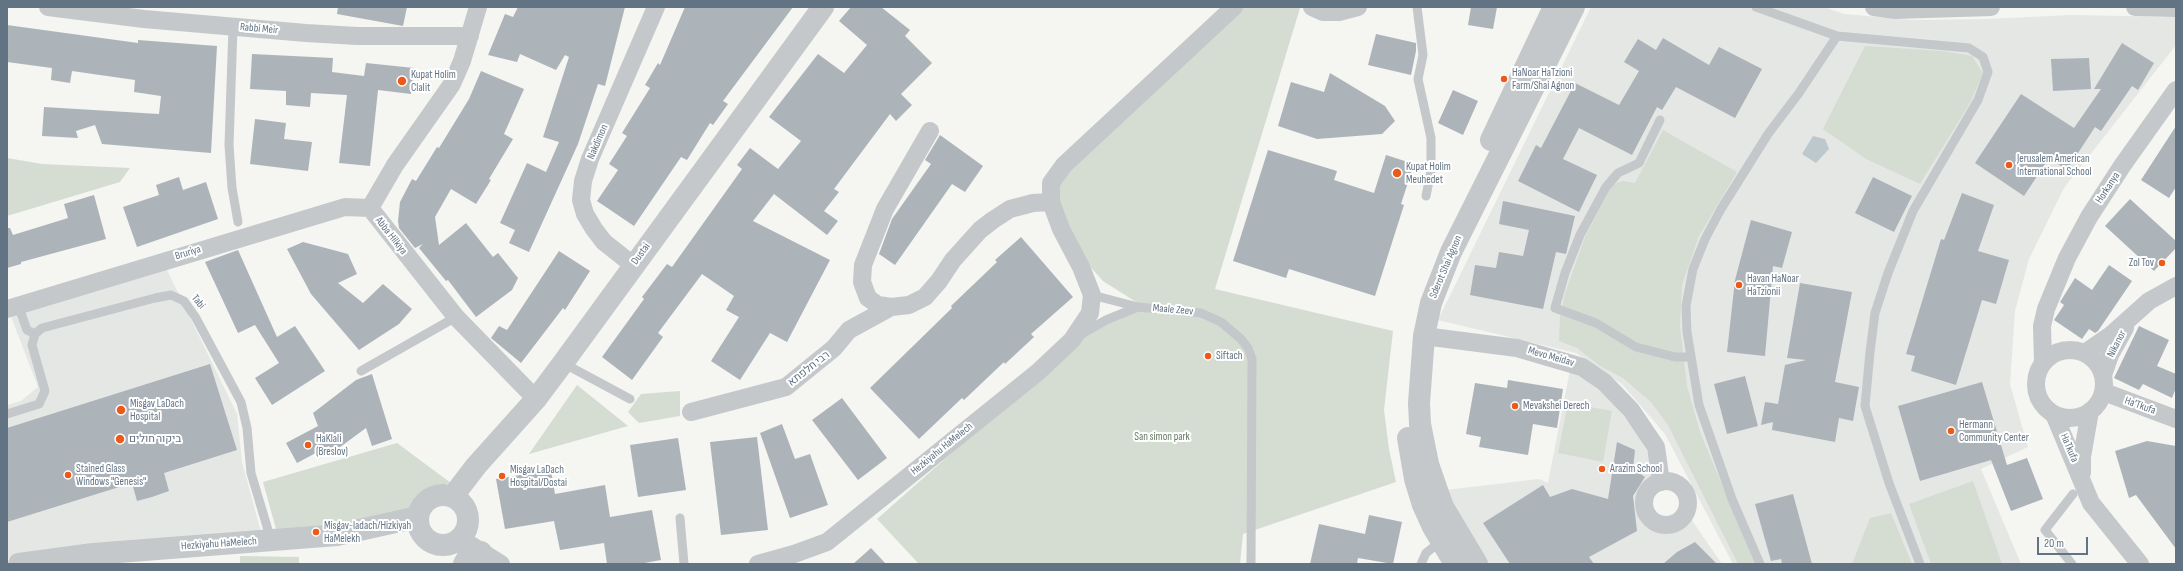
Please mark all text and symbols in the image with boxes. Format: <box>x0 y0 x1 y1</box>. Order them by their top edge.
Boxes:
street label: Rabbi Meir <box>239 21 279 37</box>
place label: HaNoar HaTzioni Farm/Shai Agnon <box>1512 66 1574 92</box>
place label: Kupat Holim Clalit <box>411 68 456 94</box>
marker: HaNoar HaTzioni Farm/Shai Agnon <box>1499 74 1509 84</box>
marker: Kupat Holim Clalit <box>396 75 408 87</box>
street label: Nakdimon <box>585 122 611 162</box>
place label: Jerusalem American International School <box>2017 152 2091 178</box>
place label: Kupat Holim Meuhedet <box>1406 160 1451 186</box>
marker: Jerusalem American International School <box>2004 160 2014 170</box>
marker: Kupat Holim Meuhedet <box>1391 167 1403 179</box>
street label: Horkanya <box>2093 170 2123 206</box>
street label: Abba Hilkiya <box>372 215 410 257</box>
street label: Sderot Shai Agnon <box>1427 234 1465 300</box>
street label: Dustai <box>629 241 653 267</box>
street label: Bruriya <box>174 243 202 263</box>
place label: Zol Tov <box>2129 256 2154 270</box>
marker: Zol Tov <box>2157 258 2167 268</box>
place label: Havan HaNoar HaTzionii <box>1747 272 1799 298</box>
marker: Havan HaNoar HaTzionii <box>1734 280 1744 290</box>
street label: Tabi <box>188 292 208 312</box>
street label: Maale Zeev <box>1152 302 1194 318</box>
street label: Nikanor <box>2105 328 2129 360</box>
street label: Mevo Meidav <box>1526 344 1576 370</box>
street label: רבי חלפתא <box>785 349 833 389</box>
place label: Siftach <box>1216 349 1243 363</box>
marker: Siftach <box>1203 351 1213 361</box>
street label: Ha'Tkufa <box>2123 394 2157 418</box>
place label: Misgav LaDach Hospital <box>130 397 184 423</box>
place label: Mevakshei Derech <box>1523 399 1589 413</box>
marker: Mevakshei Derech <box>1510 401 1520 411</box>
marker: Misgav LaDach Hospital <box>115 404 127 416</box>
place label: Hermann Community Center <box>1959 418 2029 444</box>
street label: Hezkiyahu HaMelech <box>908 420 976 478</box>
marker: Hermann Community Center <box>1946 426 1956 436</box>
park label: San simon park <box>1134 430 1190 444</box>
street label: HaTkufa <box>2057 431 2081 465</box>
place label: ביקור חולים <box>129 432 181 446</box>
place label: HaKlali (Breslov) <box>316 432 348 458</box>
marker: ביקור חולים <box>114 433 126 445</box>
marker: HaKlali (Breslov) <box>303 440 313 450</box>
place label: Stained Glass Windows "Genesis" <box>76 462 146 488</box>
place label: Arazim School <box>1610 462 1662 476</box>
place label: Misgav LaDach Hospital/Dostai <box>510 463 567 489</box>
marker: Arazim School <box>1597 464 1607 474</box>
marker: Stained Glass Windows "Genesis" <box>63 470 73 480</box>
marker: Misgav LaDach Hospital/Dostai <box>497 471 507 481</box>
place label: Misgav-ladach/Hizkiyah HaMelekh <box>324 519 411 545</box>
marker: Misgav-ladach/Hizkiyah HaMelekh <box>311 527 321 537</box>
scale bar <box>2039 529 2090 555</box>
street label: Hezkiyahu HaMelech <box>181 535 257 553</box>
text: 20 m <box>2044 536 2064 551</box>

